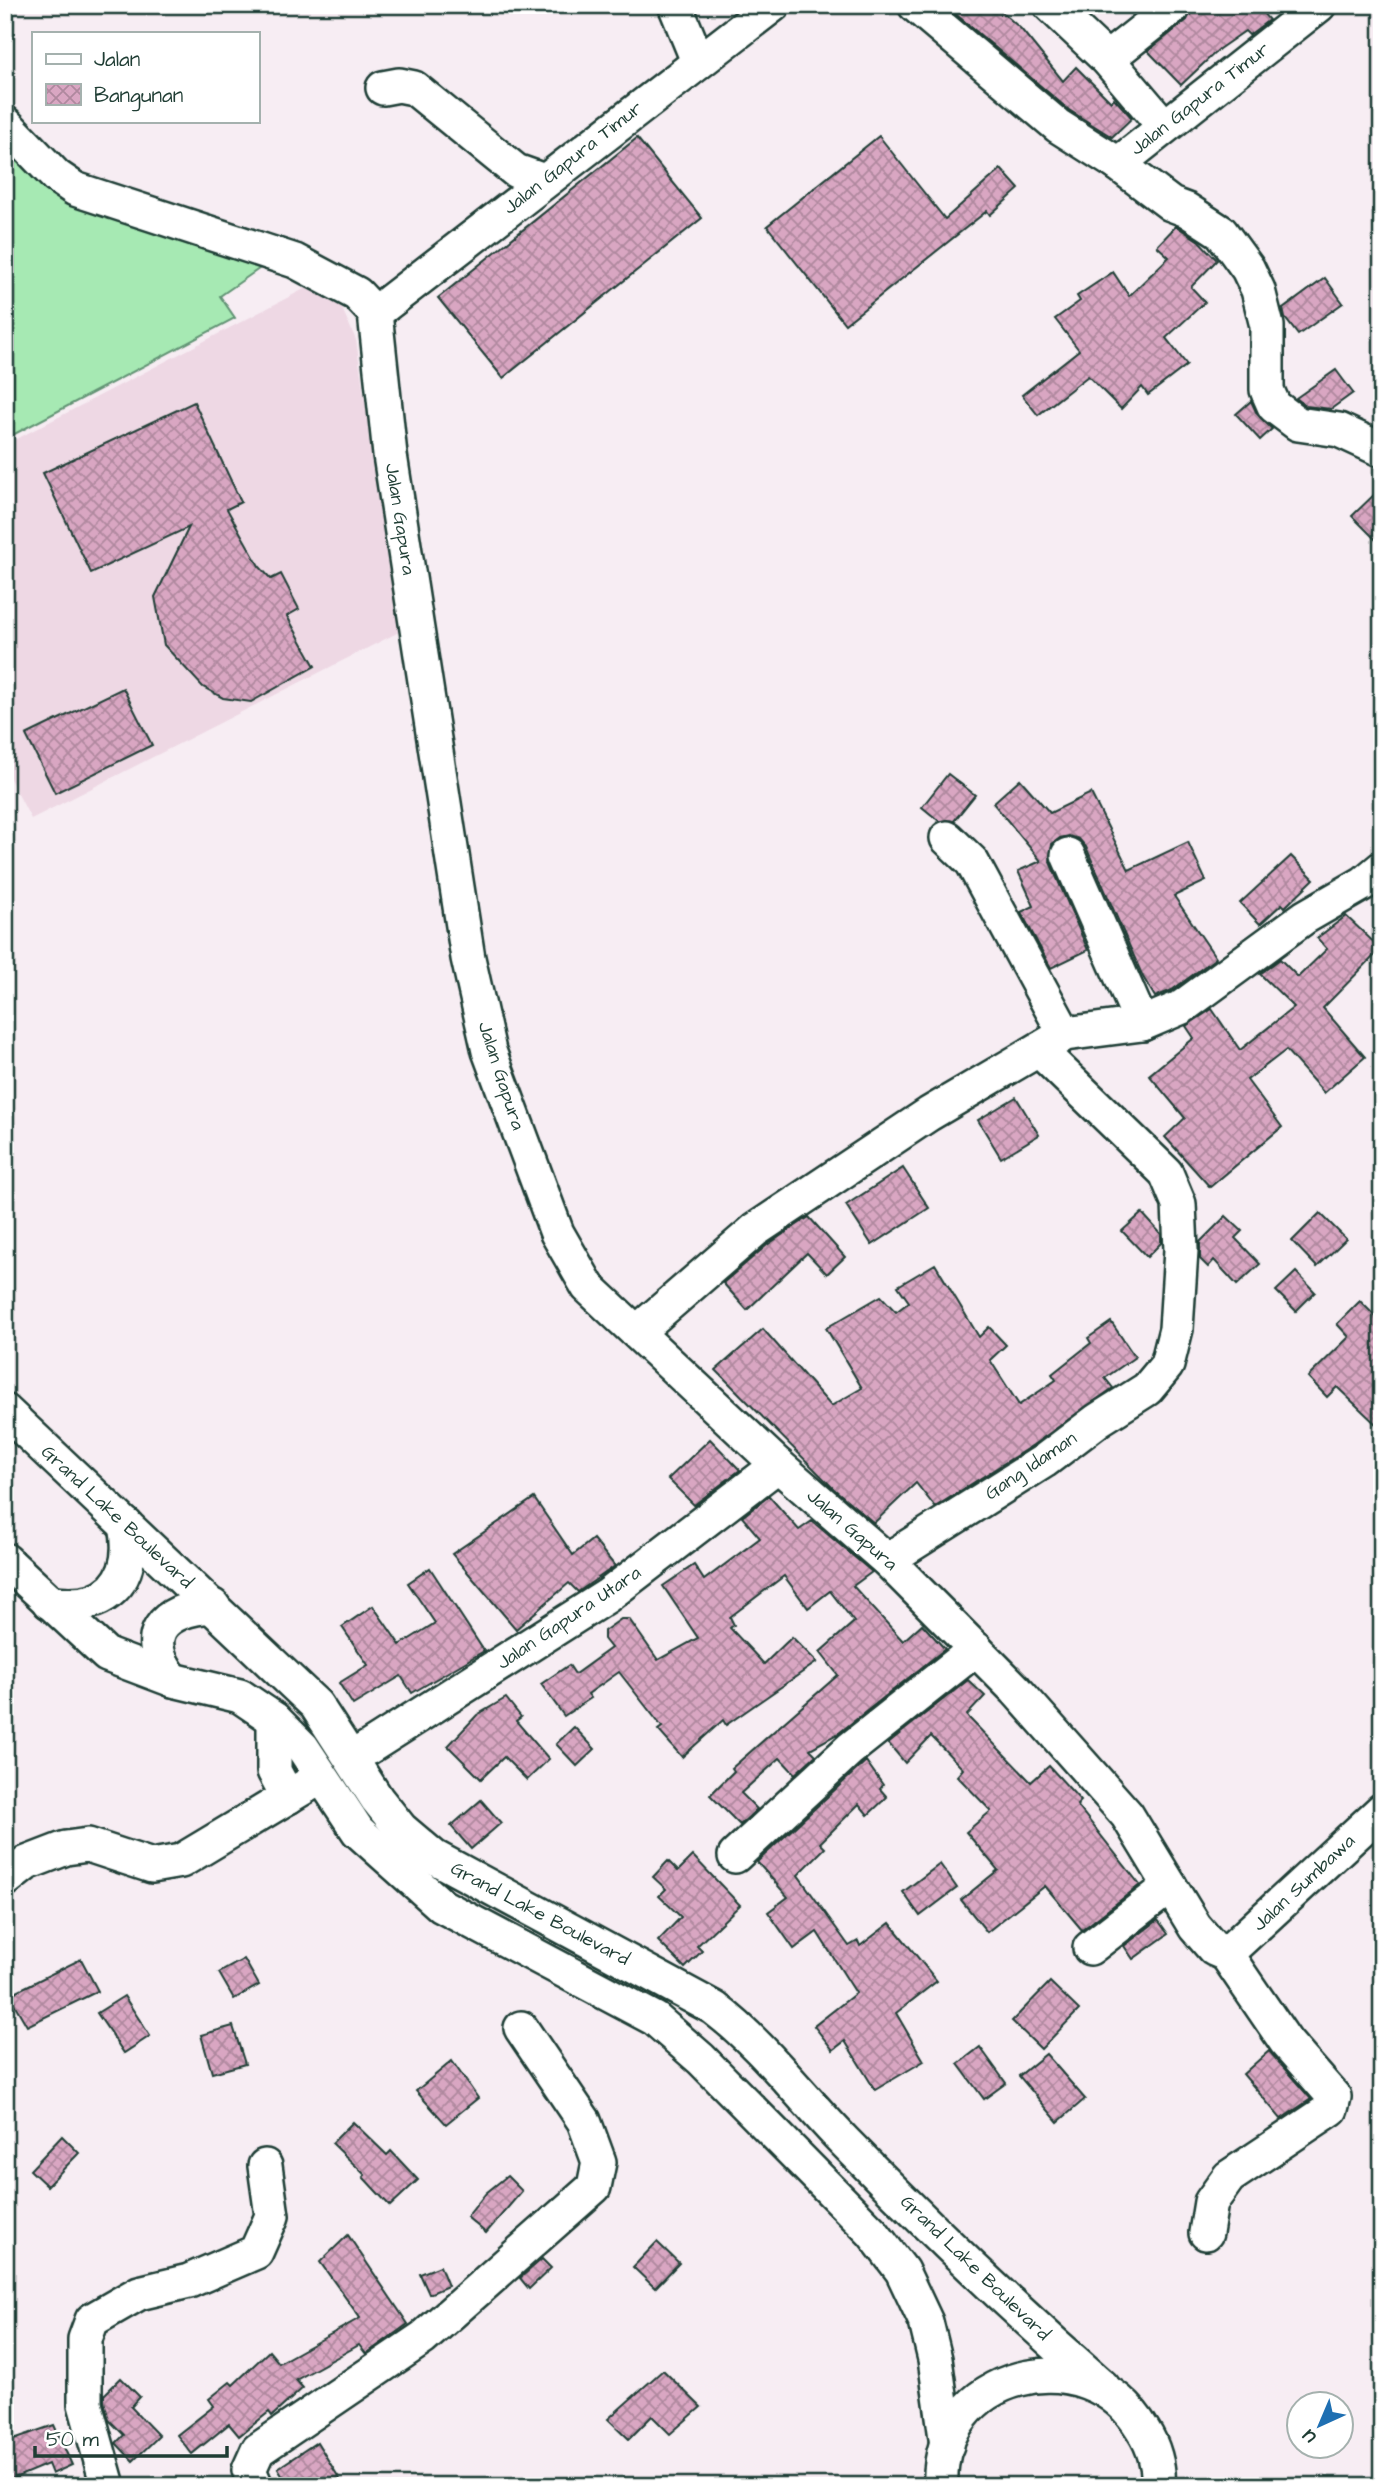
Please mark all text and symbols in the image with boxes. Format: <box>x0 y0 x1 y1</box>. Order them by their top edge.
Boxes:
legend <box>32 32 259 122</box>
street label: Jalan Gapura Timur <box>1125 36 1276 162</box>
text: Jalan <box>94 45 140 74</box>
text: Bangunan <box>94 81 183 112</box>
street label: Jalan Gapura Timur <box>498 95 649 221</box>
street label: Jalan Gapura <box>378 461 422 577</box>
street label: Jalan Gapura <box>471 1018 531 1134</box>
street label: Gang Idaman <box>980 1425 1083 1508</box>
street label: Grand Lake Boulevard <box>35 1439 199 1595</box>
street label: Jalan Gapura <box>801 1483 904 1577</box>
street label: Jalan Gapura Utara <box>492 1560 647 1676</box>
street label: Jalan Sumbawa <box>1247 1828 1362 1938</box>
street label: Grand Lake Boulevard <box>446 1855 635 1973</box>
street label: Grand Lake Boulevard <box>894 2189 1056 2347</box>
north arrow <box>1286 2390 1356 2460</box>
scale bar <box>35 2414 228 2458</box>
text: U <box>1296 2423 1322 2450</box>
text: 50 m <box>46 2425 100 2454</box>

